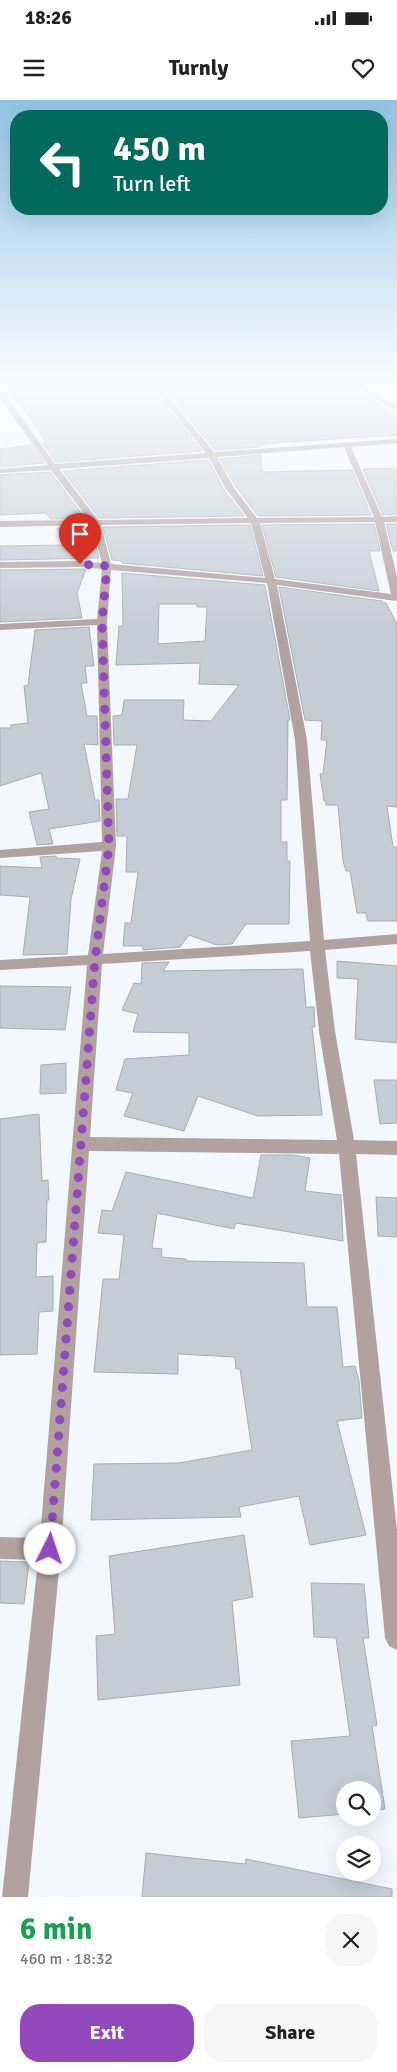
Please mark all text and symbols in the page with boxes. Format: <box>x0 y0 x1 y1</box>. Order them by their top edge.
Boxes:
text: 18:26 <box>25 6 72 30</box>
icon: menu <box>20 54 48 82</box>
text: Turnly <box>169 54 228 81</box>
icon: heart <box>349 54 377 82</box>
text: 450 m <box>113 127 206 170</box>
icon: left <box>30 130 95 195</box>
text: Turn left <box>113 170 191 197</box>
pin <box>59 513 101 564</box>
icon: arrive <box>66 520 94 548</box>
position arrow <box>23 1522 75 1574</box>
map controls <box>336 1781 381 1881</box>
button: search <box>336 1781 381 1826</box>
button: layers <box>336 1836 381 1881</box>
text: 6 min <box>20 1911 92 1948</box>
button: close <box>325 1914 377 1966</box>
text: 460 m · 18:32 <box>20 1949 113 1969</box>
button: Exit <box>20 2004 194 2062</box>
button: Share <box>204 2004 377 2062</box>

